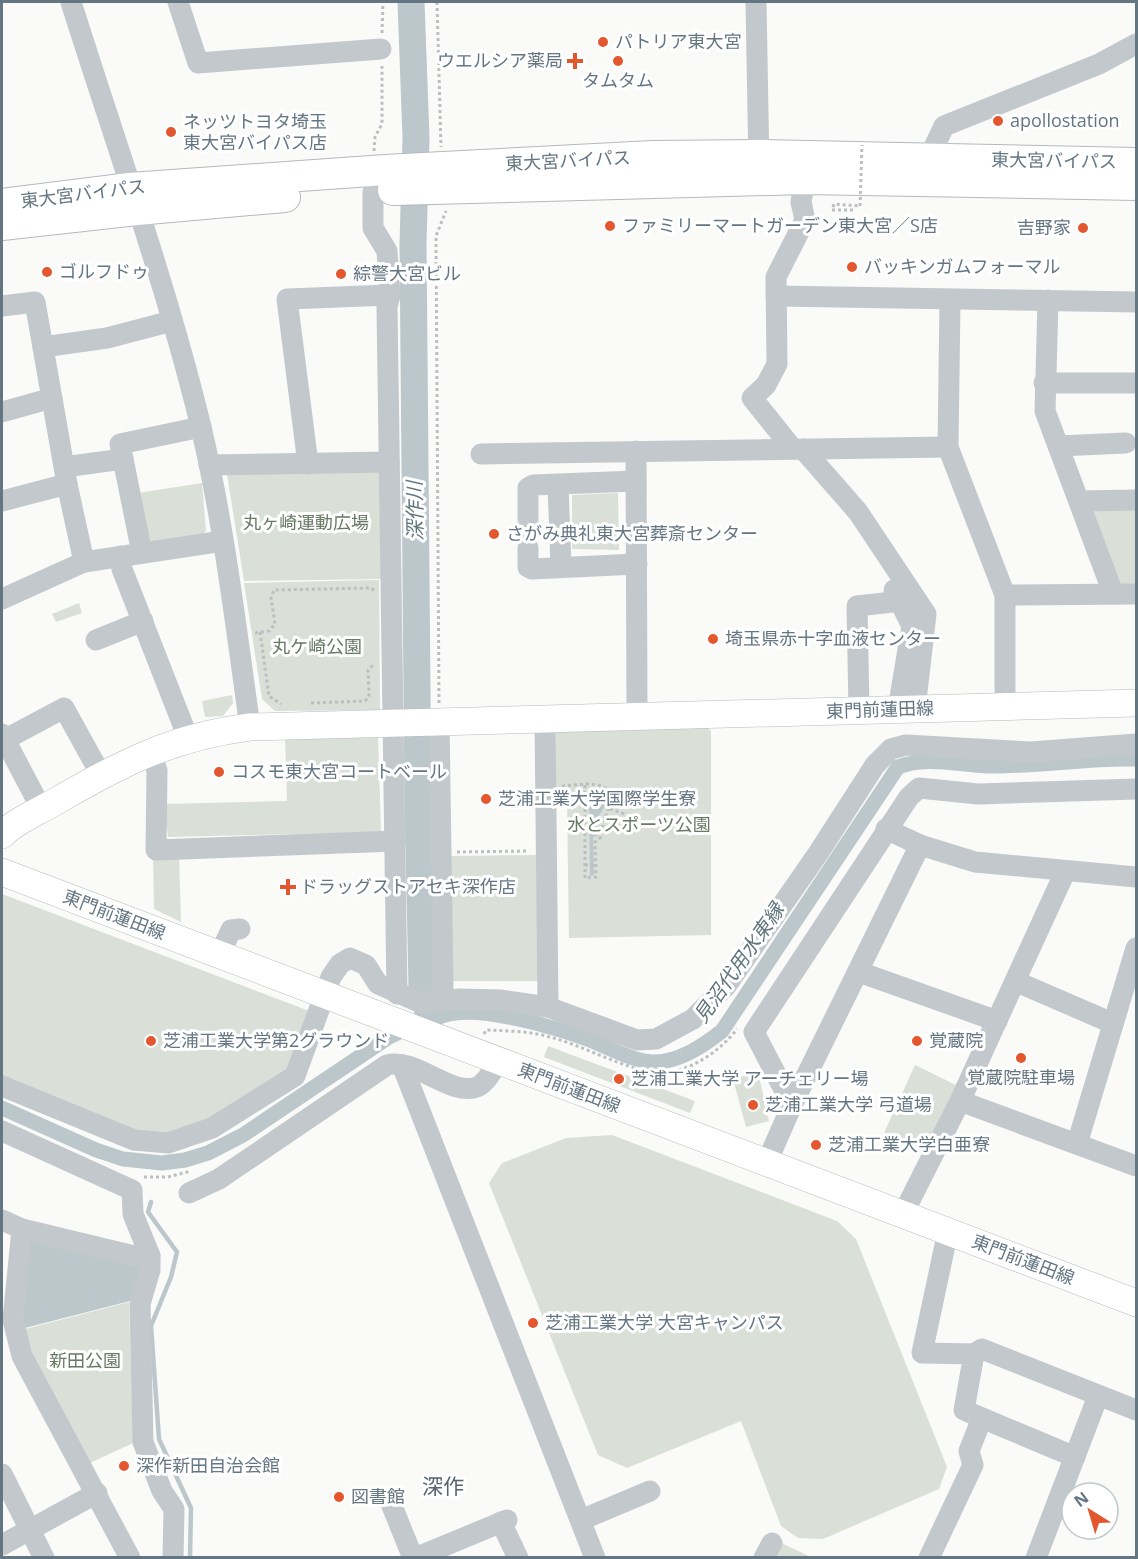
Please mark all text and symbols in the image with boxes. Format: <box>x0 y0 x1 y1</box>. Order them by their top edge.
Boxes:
place label: パトリア東大宮 <box>615 29 742 53</box>
marker: パトリア東大宮 <box>596 35 610 49</box>
place label: ウエルシア薬局 <box>437 48 563 72</box>
marker: ウエルシア薬局 <box>568 54 582 68</box>
marker: タムタム <box>611 54 625 68</box>
place label: タムタム <box>582 68 654 92</box>
place label: apollostation <box>1010 108 1120 132</box>
place label: ネッツトヨタ埼玉 東大宮バイパス店 <box>183 109 327 154</box>
marker: apollostation <box>991 114 1005 128</box>
marker: ネッツトヨタ埼玉 東大宮バイパス店 <box>164 125 178 139</box>
street label: 東大宮バイパス <box>505 145 631 175</box>
street label: 東大宮バイパス <box>991 147 1117 173</box>
street label: 東大宮バイパス <box>19 173 147 213</box>
place label: ファミリーマートガーデン東大宮／S店 <box>622 213 938 237</box>
place label: 吉野家 <box>1017 215 1071 239</box>
marker: ファミリーマートガーデン東大宮／S店 <box>603 219 617 233</box>
marker: 吉野家 <box>1076 221 1090 235</box>
place label: バッキンガムフォーマル <box>864 254 1060 278</box>
place label: ゴルフドゥ <box>59 259 149 283</box>
marker: バッキンガムフォーマル <box>845 260 859 274</box>
place label: 綜警大宮ビル <box>353 261 461 285</box>
marker: ゴルフドゥ <box>40 265 54 279</box>
marker: 綜警大宮ビル <box>334 267 348 281</box>
water label: 深作川 <box>400 479 429 541</box>
park label: 丸ヶ崎運動広場 <box>243 510 369 534</box>
place label: さがみ典礼東大宮葬斎センター <box>506 521 758 545</box>
marker: さがみ典礼東大宮葬斎センター <box>487 527 501 541</box>
place label: 埼玉県赤十字血液センター <box>725 626 941 650</box>
marker: 埼玉県赤十字血液センター <box>706 632 720 646</box>
park label: 丸ケ崎公園 <box>272 634 362 658</box>
street label: 東門前蓮田線 <box>826 695 934 723</box>
place label: コスモ東大宮コートベール <box>231 759 447 783</box>
marker: コスモ東大宮コートベール <box>212 765 226 779</box>
place label: 芝浦工業大学国際学生寮 <box>498 786 696 810</box>
marker: 芝浦工業大学国際学生寮 <box>479 792 493 806</box>
park label: 水とスポーツ公園 <box>567 812 711 836</box>
place label: ドラッグストアセキ深作店 <box>300 874 516 898</box>
marker: ドラッグストアセキ深作店 <box>281 880 295 894</box>
street label: 東門前蓮田線 <box>60 884 169 945</box>
water label: 見沼代用水東縁 <box>687 896 791 1028</box>
place label: 芝浦工業大学第2グラウンド <box>163 1028 389 1052</box>
place label: 覚蔵院 <box>929 1028 983 1052</box>
marker: 芝浦工業大学第2グラウンド <box>144 1034 158 1048</box>
marker: 覚蔵院 <box>910 1034 924 1048</box>
marker: 覚蔵院駐車場 <box>1014 1051 1028 1065</box>
street label: 東門前蓮田線 <box>515 1057 624 1118</box>
place label: 覚蔵院駐車場 <box>967 1065 1075 1089</box>
place label: 芝浦工業大学 アーチェリー場 <box>631 1066 869 1090</box>
marker: 芝浦工業大学 アーチェリー場 <box>612 1072 626 1086</box>
place label: 芝浦工業大学 弓道場 <box>765 1092 932 1116</box>
marker: 芝浦工業大学 弓道場 <box>746 1098 760 1112</box>
place label: 芝浦工業大学白亜寮 <box>828 1132 990 1156</box>
marker: 芝浦工業大学白亜寮 <box>809 1138 823 1152</box>
street label: 東門前蓮田線 <box>969 1229 1078 1290</box>
place label: 芝浦工業大学 大宮キャンパス <box>545 1310 784 1334</box>
marker: 芝浦工業大学 大宮キャンパス <box>526 1316 540 1330</box>
park label: 新田公園 <box>49 1348 121 1372</box>
place label: 深作新田自治会館 <box>136 1453 280 1477</box>
marker: 深作新田自治会館 <box>117 1459 131 1473</box>
district label: 深作 <box>422 1472 464 1500</box>
north arrow <box>1060 1481 1120 1541</box>
place label: 図書館 <box>351 1484 405 1508</box>
text: N <box>1069 1486 1093 1512</box>
marker: 図書館 <box>332 1490 346 1504</box>

